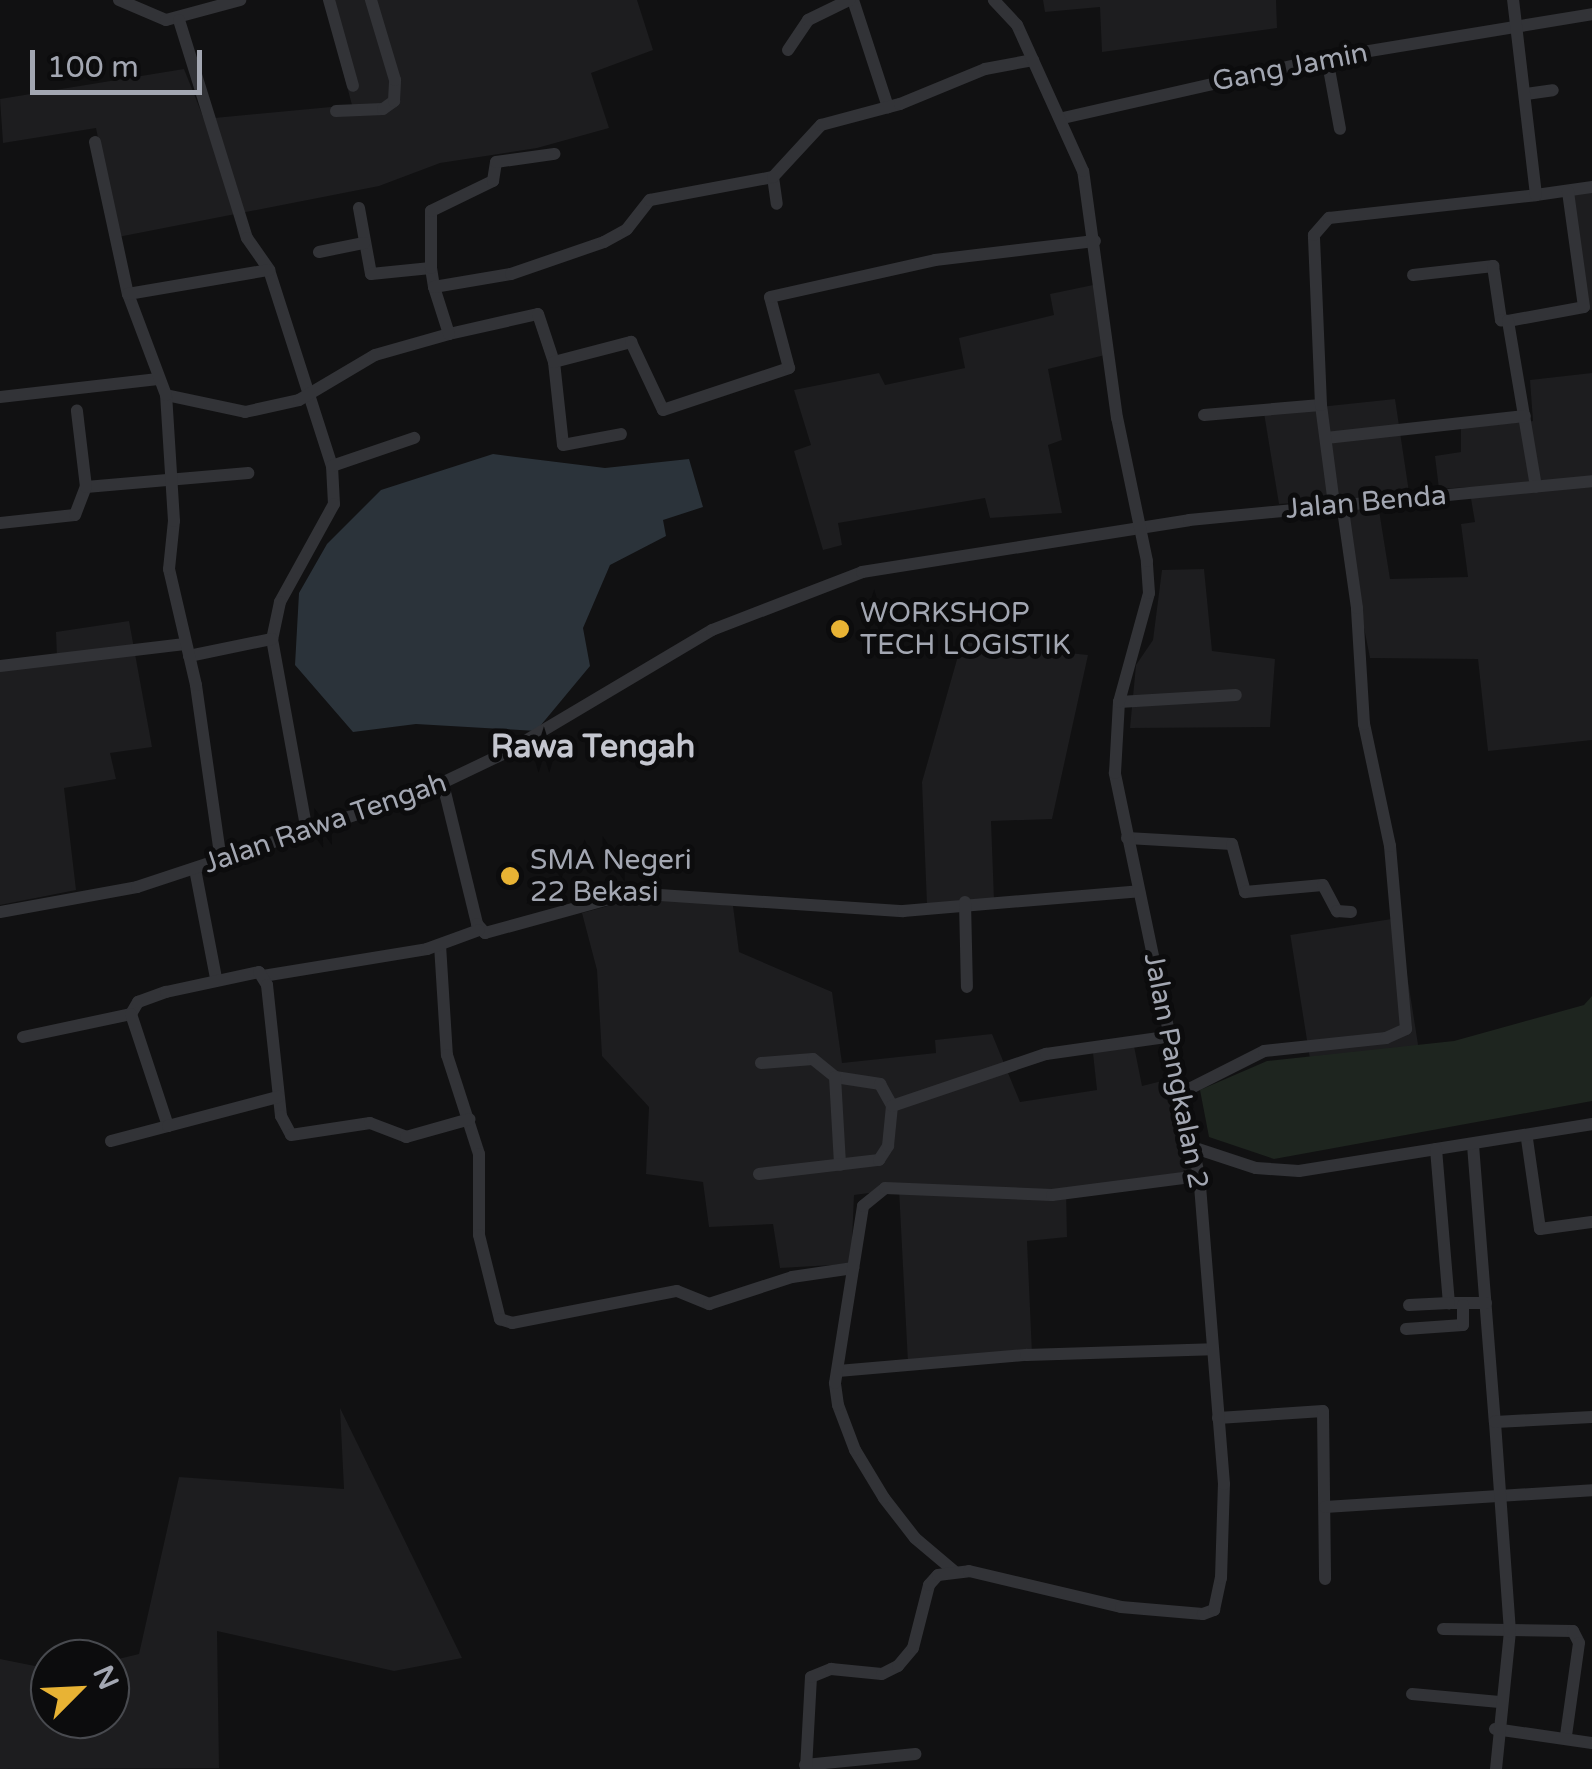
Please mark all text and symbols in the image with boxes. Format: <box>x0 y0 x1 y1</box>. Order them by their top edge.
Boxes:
scale bar <box>35 30 208 92</box>
street label: Gang Jamin <box>1210 35 1370 99</box>
text: 100 m <box>47 49 139 86</box>
street label: Jalan Benda <box>1284 478 1448 526</box>
place label: WORKSHOP TECH LOGISTIK <box>860 596 1071 662</box>
marker: WORKSHOP TECH LOGISTIK <box>829 618 851 640</box>
district label: Rawa Tengah <box>491 728 695 766</box>
street label: Jalan Rawa Tengah <box>199 766 451 880</box>
place label: SMA Negeri 22 Bekasi <box>530 843 692 909</box>
marker: SMA Negeri 22 Bekasi <box>499 865 521 887</box>
street label: Jalan Pangkalan 2 <box>1137 950 1215 1192</box>
north arrow <box>30 1639 130 1739</box>
text: N <box>85 1660 126 1695</box>

